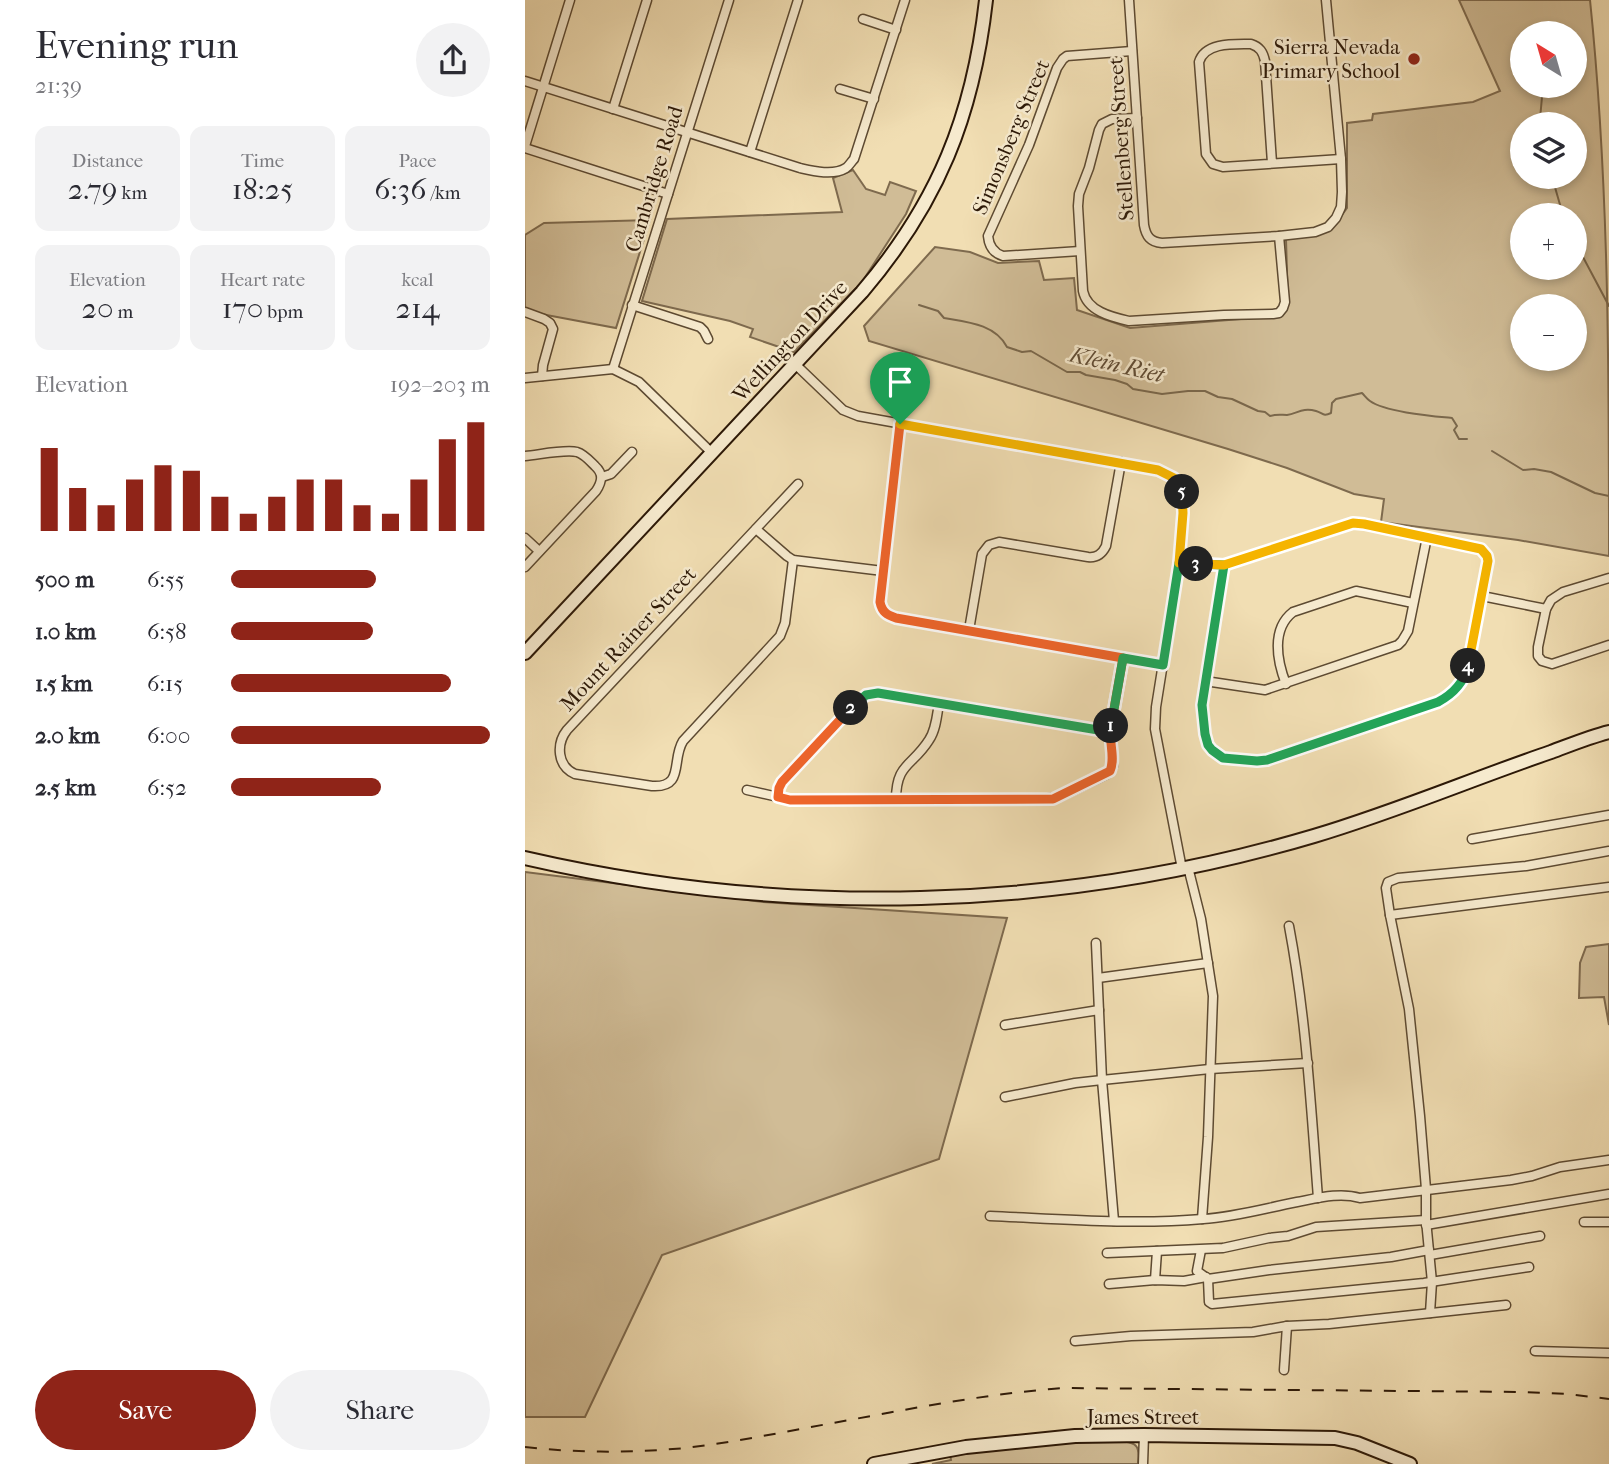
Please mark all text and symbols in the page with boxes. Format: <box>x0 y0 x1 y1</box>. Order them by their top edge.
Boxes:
north arrow <box>1510 21 1587 98</box>
map controls <box>1510 21 1587 371</box>
text: Evening run <box>35 23 238 68</box>
button: share <box>416 23 490 97</box>
place label: Sierra Nevada Primary School <box>1262 35 1400 83</box>
marker: Sierra Nevada Primary School <box>1406 51 1422 67</box>
street label: Simonsberg Street <box>967 55 1055 218</box>
street label: Stellenberg Street <box>1103 56 1139 222</box>
text: 21:39 <box>35 72 82 99</box>
street label: Cambridge Road <box>620 103 688 255</box>
button: layers <box>1510 112 1587 189</box>
text: Distance <box>72 150 143 172</box>
text: Time <box>241 150 284 172</box>
text: Pace <box>399 150 436 172</box>
text: 2.79 <box>68 172 118 207</box>
text: 18:25 <box>232 172 293 207</box>
text: 6:36 <box>374 172 426 207</box>
text: km <box>118 182 147 204</box>
text: /km <box>426 182 461 204</box>
button: + <box>1510 203 1587 280</box>
text: Elevation <box>69 269 146 291</box>
text: Heart rate <box>220 269 305 291</box>
text: kcal <box>402 269 433 291</box>
street label: Wellington Drive <box>727 275 852 407</box>
text: 20 <box>82 291 114 326</box>
text: 170 <box>222 291 263 326</box>
text: 214 <box>396 291 439 326</box>
button: − <box>1510 294 1587 371</box>
text: m <box>114 301 133 323</box>
text: bpm <box>263 301 303 323</box>
water label: Klein Riet <box>1065 340 1168 389</box>
pin <box>870 352 930 424</box>
icon: arrive <box>881 363 919 401</box>
text: Elevation <box>35 371 128 398</box>
text: 192–203 m <box>390 371 490 398</box>
pin: 5 <box>1165 475 1199 510</box>
text: 5 <box>1177 480 1186 502</box>
pin: 3 <box>1179 546 1213 582</box>
text: 3 <box>1192 552 1199 574</box>
street label: Mount Rainer Street <box>555 562 701 716</box>
text: 500 m <box>35 566 94 593</box>
text: 6:55 <box>147 566 185 593</box>
text: 1.0 km <box>35 618 96 645</box>
text: 6:58 <box>147 618 187 645</box>
pin: 4 <box>1451 648 1485 684</box>
text: 4 <box>1462 654 1473 676</box>
text: 1.5 km <box>35 670 93 697</box>
text: 6:15 <box>147 670 183 697</box>
pin: 2 <box>833 690 869 726</box>
text: 2 <box>846 696 855 718</box>
pin: 1 <box>1093 708 1129 744</box>
text: 1 <box>1107 714 1114 736</box>
text: 2.0 km <box>35 722 100 749</box>
text: 6:00 <box>147 722 190 749</box>
text: 2.5 km <box>35 774 96 801</box>
text: 6:52 <box>147 774 187 801</box>
button: Save <box>35 1370 256 1450</box>
button: Share <box>270 1370 490 1450</box>
street label: James Street <box>1085 1405 1200 1429</box>

